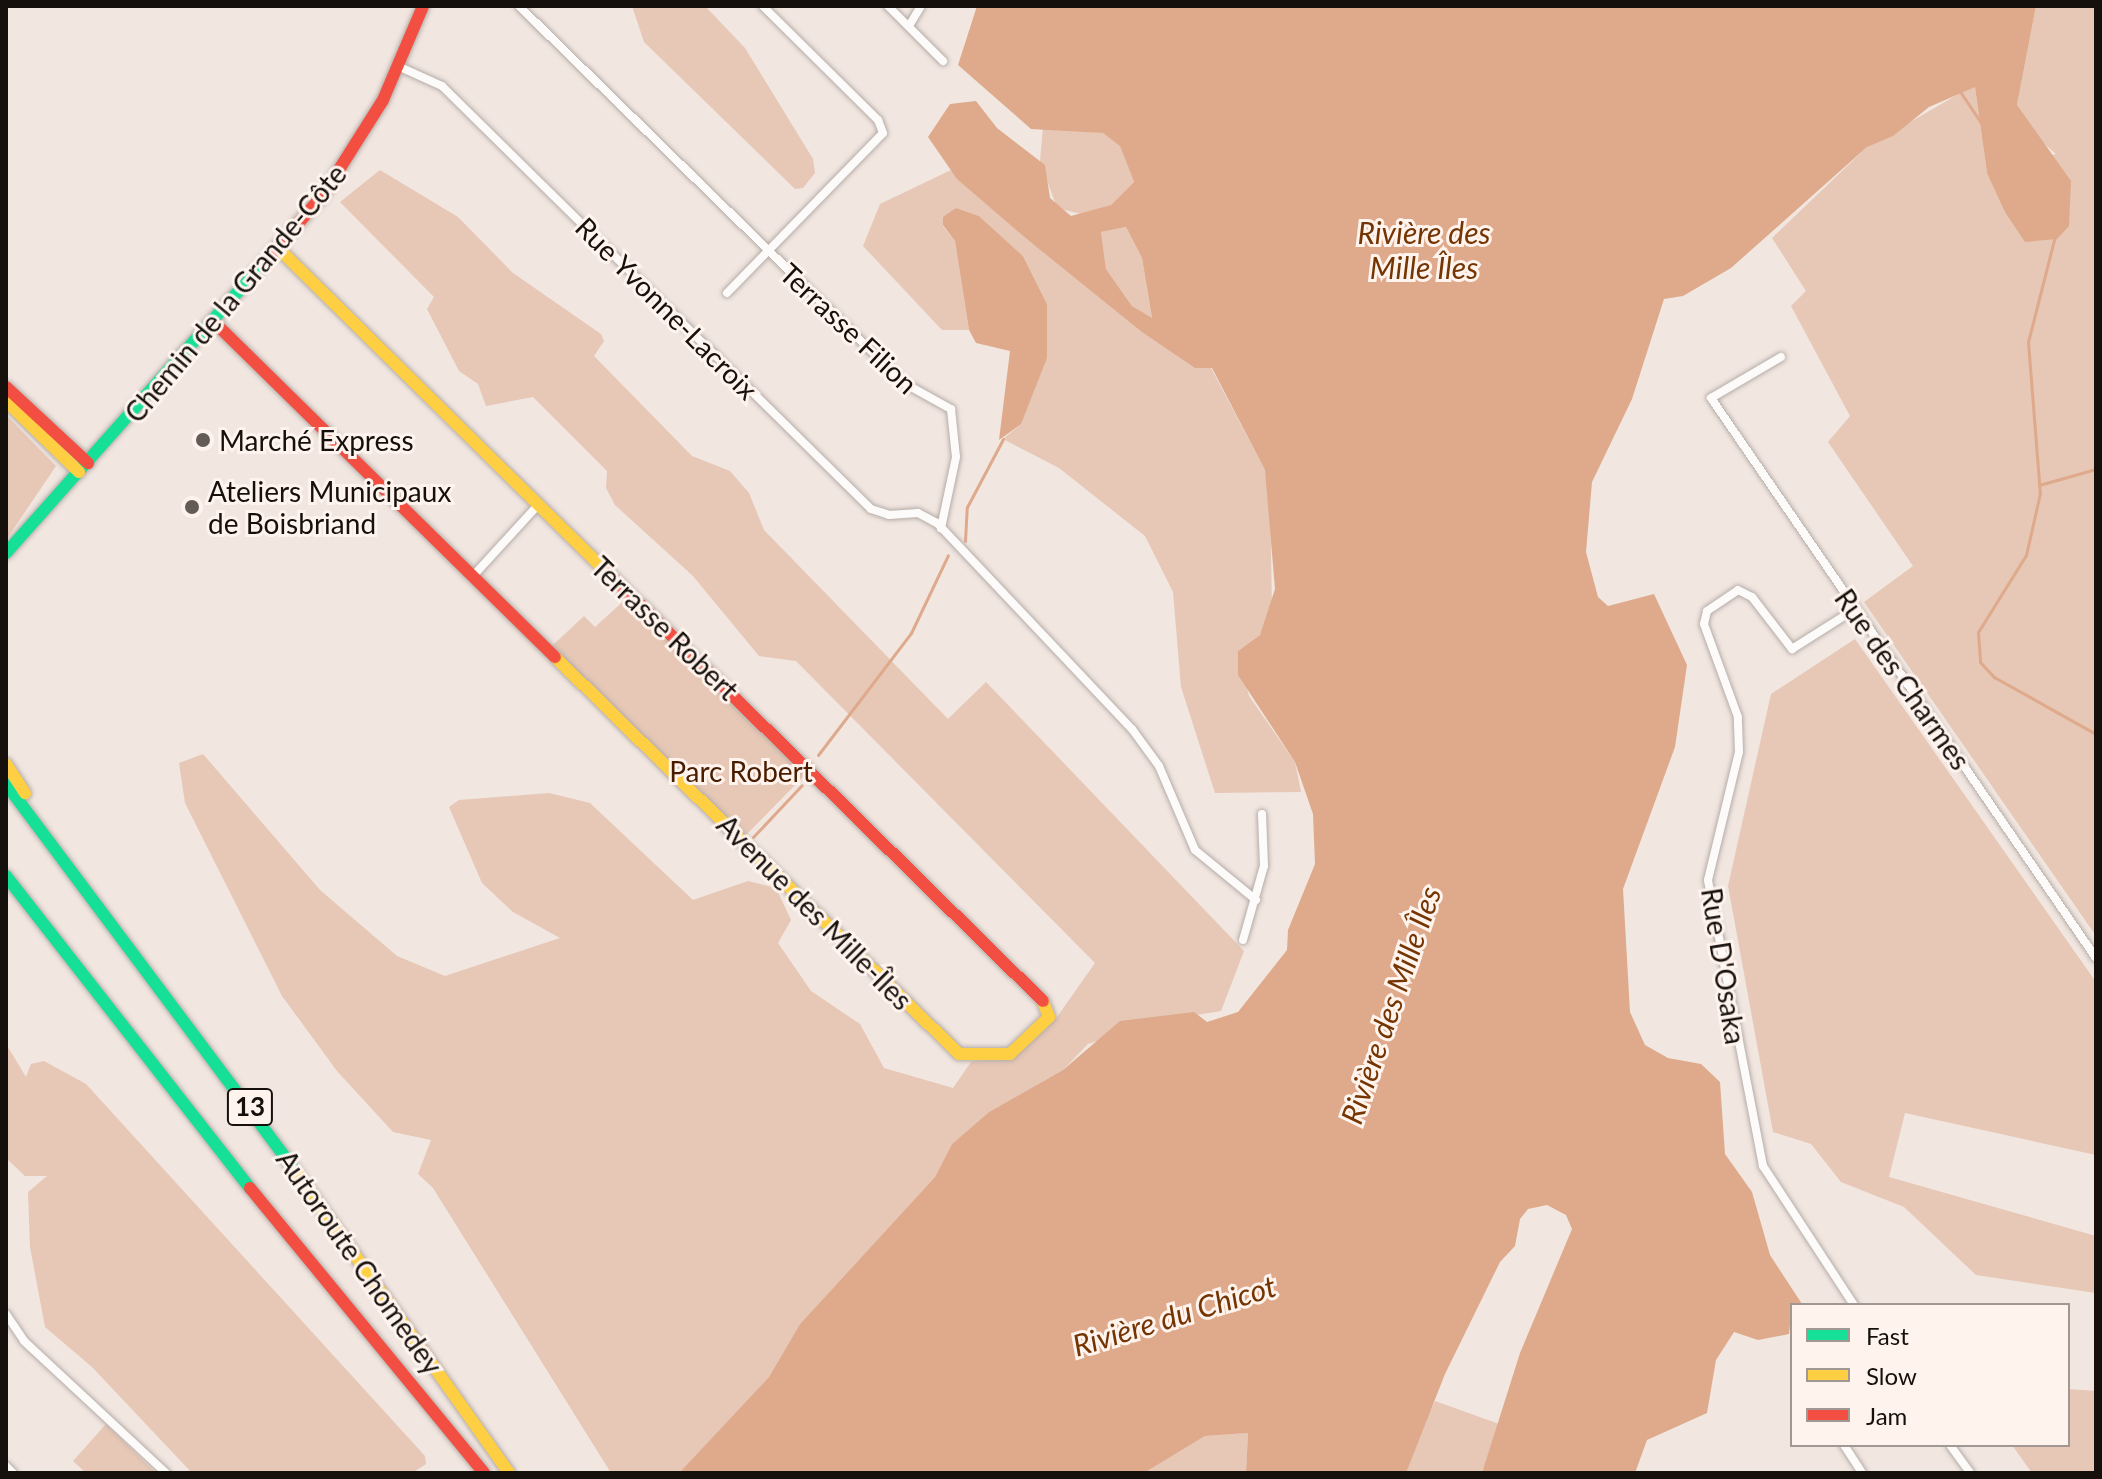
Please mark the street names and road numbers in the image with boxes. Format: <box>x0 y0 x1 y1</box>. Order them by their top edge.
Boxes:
street label: Chemin de la Grande-Côte <box>117 157 353 429</box>
street label: Rue Yvonne-Lacroix <box>569 210 765 406</box>
street label: Terrasse Filion <box>773 256 925 400</box>
street label: Terrasse Robert <box>584 549 746 707</box>
street label: Rue des Charmes <box>1828 582 1978 776</box>
street label: Avenue des Mille-Îles <box>711 808 919 1016</box>
street label: Rue D'Osaka <box>1695 885 1753 1047</box>
road number: 13 <box>226 1085 274 1129</box>
street label: Autoroute Chomedey <box>270 1144 450 1380</box>

